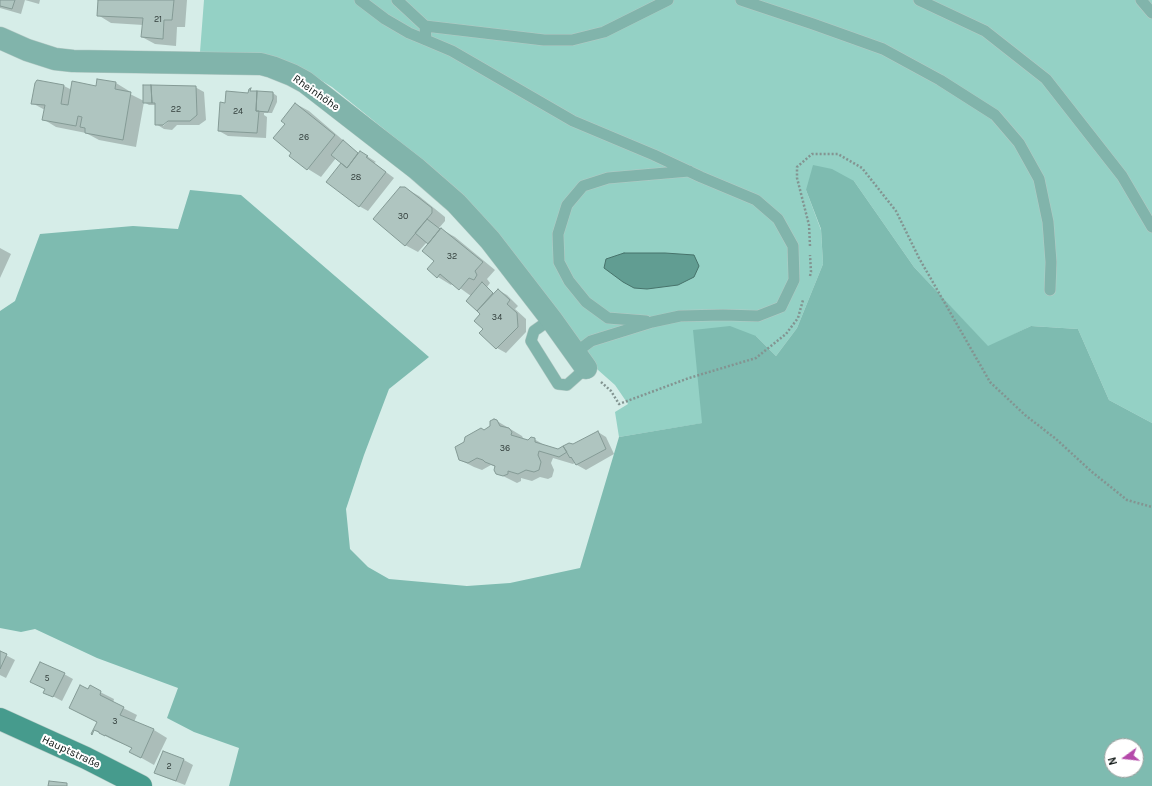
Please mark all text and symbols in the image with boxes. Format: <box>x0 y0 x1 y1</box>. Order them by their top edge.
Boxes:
house number: 21 <box>154 14 162 24</box>
street label: Rheinhöhe <box>290 72 342 114</box>
house number: 22 <box>171 104 181 114</box>
house number: 24 <box>233 106 243 116</box>
house number: 26 <box>299 132 309 142</box>
house number: 28 <box>351 172 361 182</box>
house number: 30 <box>398 211 408 221</box>
house number: 32 <box>447 251 457 261</box>
house number: 34 <box>492 312 502 322</box>
house number: 36 <box>500 443 510 453</box>
house number: 5 <box>44 673 50 683</box>
house number: 3 <box>112 716 118 726</box>
street label: Hauptstraße <box>40 733 102 771</box>
north arrow <box>1104 738 1144 778</box>
text: N <box>1106 755 1120 766</box>
house number: 2 <box>166 761 172 771</box>

